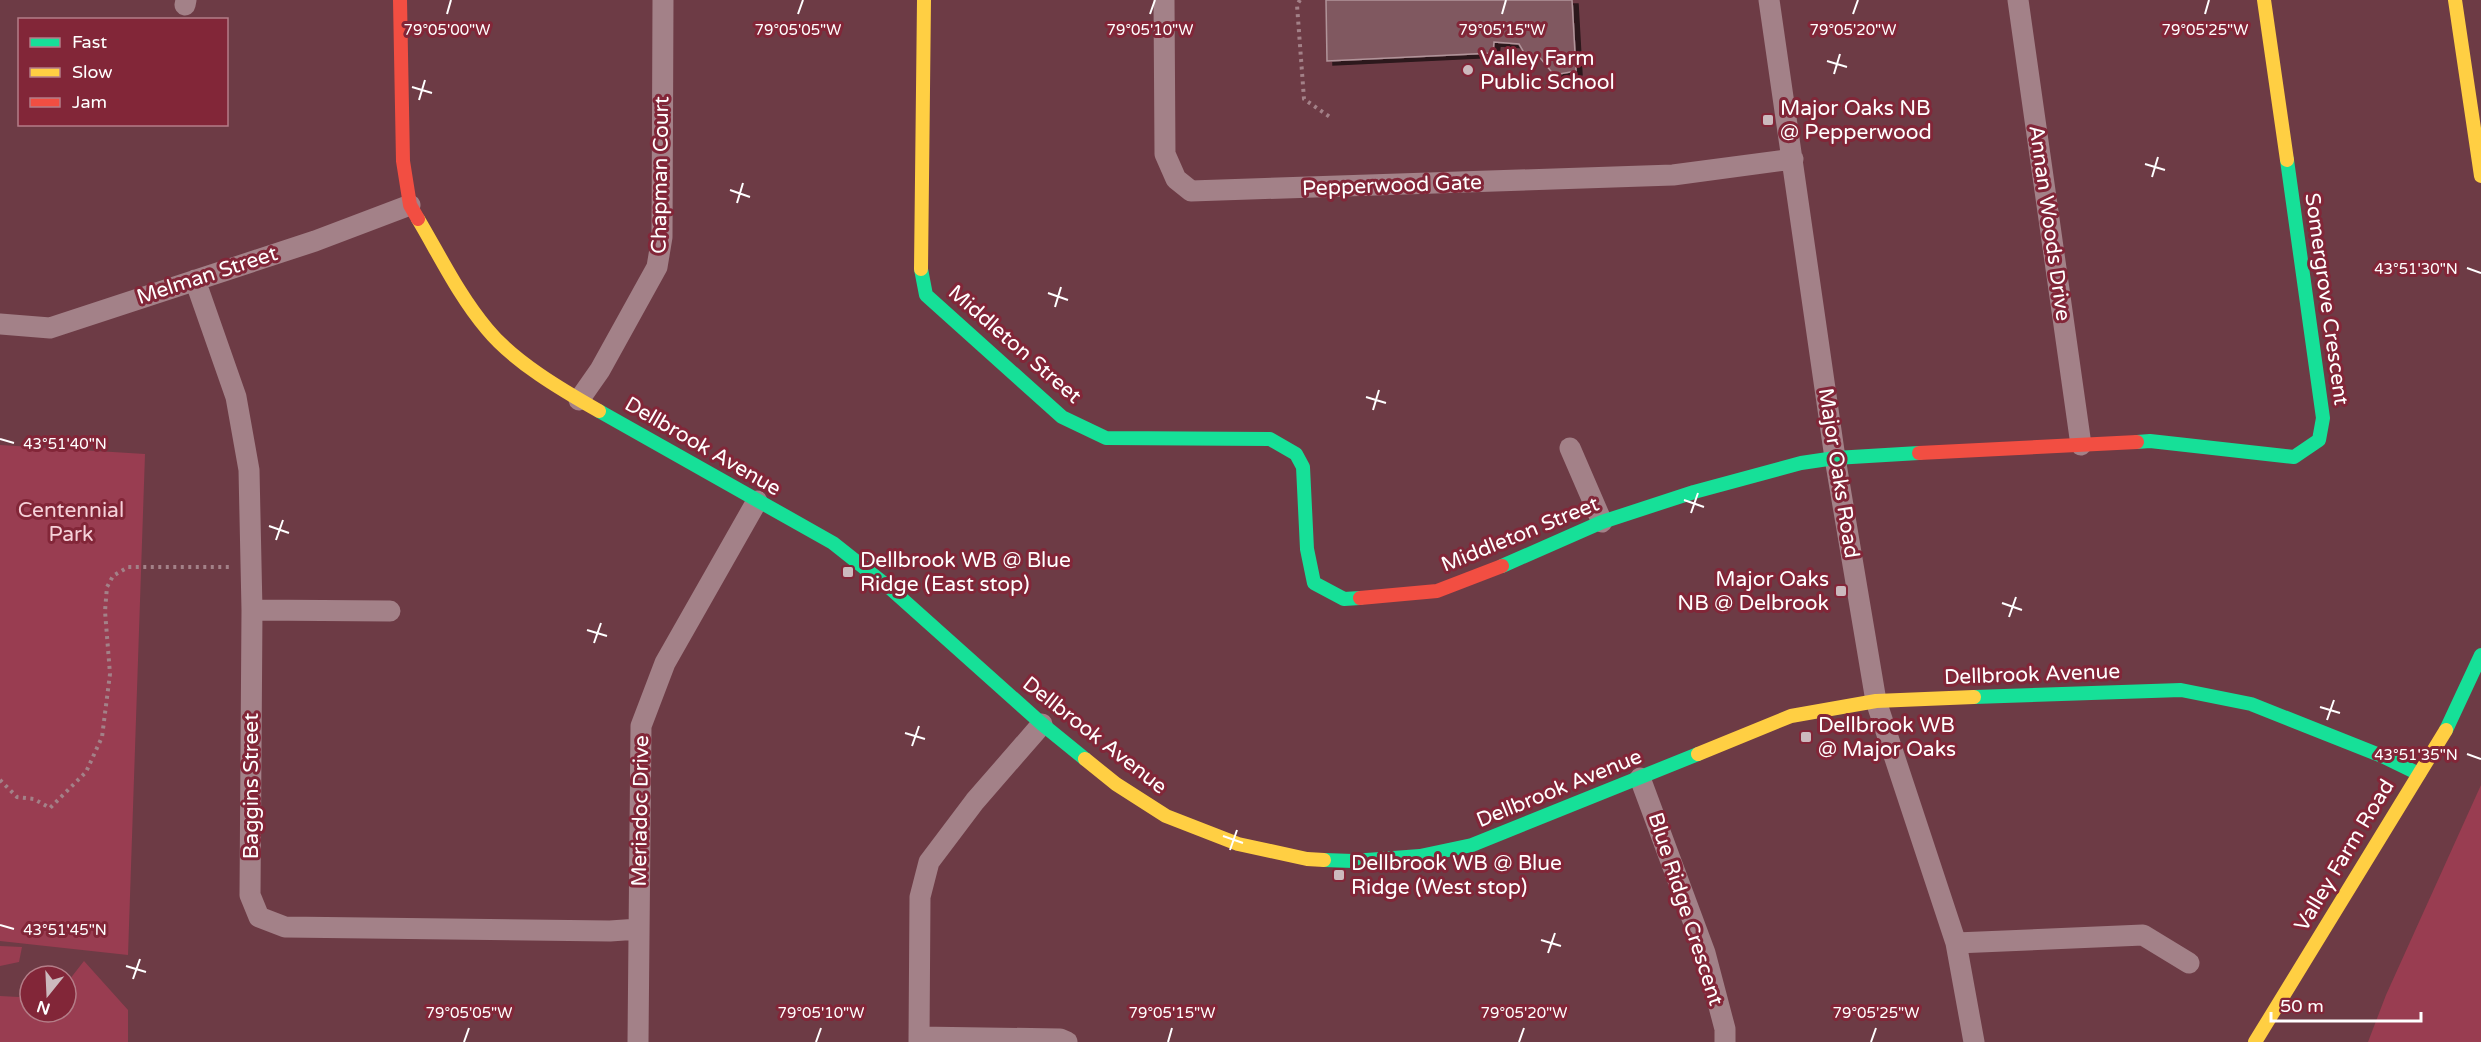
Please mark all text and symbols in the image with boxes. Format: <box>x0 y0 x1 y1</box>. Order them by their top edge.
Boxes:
legend <box>18 18 228 126</box>
text: 79°05'00"W <box>404 21 490 39</box>
text: 79°05'05"W <box>755 21 841 39</box>
text: 79°05'10"W <box>1107 21 1193 39</box>
text: 79°05'15"W <box>1459 21 1545 39</box>
text: 79°05'20"W <box>1810 21 1896 39</box>
text: 79°05'25"W <box>2162 21 2248 39</box>
text: Fast <box>72 31 107 53</box>
place label: Valley Farm Public School <box>1480 46 1615 95</box>
text: Slow <box>72 61 113 83</box>
marker: Valley Farm Public School <box>1461 63 1475 77</box>
text: Jam <box>72 91 107 113</box>
street label: Chapman Court <box>647 96 674 254</box>
place label: Major Oaks NB @ Pepperwood <box>1780 96 1932 145</box>
marker: Major Oaks NB @ Pepperwood <box>1761 113 1775 127</box>
street label: Annan Woods Drive <box>2023 124 2076 323</box>
street label: Pepperwood Gate <box>1302 170 1483 201</box>
street label: Somergrove Crescent <box>2299 191 2354 407</box>
street label: Melman Street <box>134 241 281 310</box>
text: 43°51'30"N <box>2374 260 2458 278</box>
street label: Middleton Street <box>943 280 1086 409</box>
street label: Major Oaks Road <box>1813 386 1864 560</box>
street label: Dellbrook Avenue <box>620 392 785 501</box>
text: 43°51'40"N <box>23 435 107 453</box>
street label: Middleton Street <box>1438 491 1603 577</box>
park label: Centennial Park <box>18 498 124 547</box>
place label: Dellbrook WB @ Blue Ridge (East stop) <box>860 548 1071 597</box>
marker: Dellbrook WB @ Blue Ridge (East stop) <box>841 565 855 579</box>
place label: Major Oaks NB @ Delbrook <box>1677 567 1829 616</box>
marker: Major Oaks NB @ Delbrook <box>1834 584 1848 598</box>
street label: Dellbrook Avenue <box>1943 659 2121 690</box>
street label: Dellbrook Avenue <box>1018 671 1172 800</box>
street label: Baggins Street <box>239 713 264 859</box>
place label: Dellbrook WB @ Major Oaks <box>1818 713 1956 762</box>
marker: Dellbrook WB @ Major Oaks <box>1799 730 1813 744</box>
street label: Meriadoc Drive <box>627 735 654 887</box>
street label: Dellbrook Avenue <box>1473 744 1646 833</box>
text: 43°51'35"N <box>2374 746 2458 764</box>
street label: Valley Farm Road <box>2289 775 2400 936</box>
street label: Blue Ridge Crescent <box>1643 809 1729 1009</box>
place label: Dellbrook WB @ Blue Ridge (West stop) <box>1351 851 1562 900</box>
marker: Dellbrook WB @ Blue Ridge (West stop) <box>1332 868 1346 882</box>
text: 43°51'45"N <box>23 921 107 939</box>
north arrow <box>18 964 78 1024</box>
scale bar <box>2271 985 2421 1023</box>
text: 50 m <box>2280 995 2324 1017</box>
text: N <box>34 996 53 1019</box>
text: 79°05'05"W <box>426 1004 512 1022</box>
text: 79°05'10"W <box>778 1004 864 1022</box>
text: 79°05'15"W <box>1129 1004 1215 1022</box>
text: 79°05'20"W <box>1481 1004 1567 1022</box>
text: 79°05'25"W <box>1833 1004 1919 1022</box>

